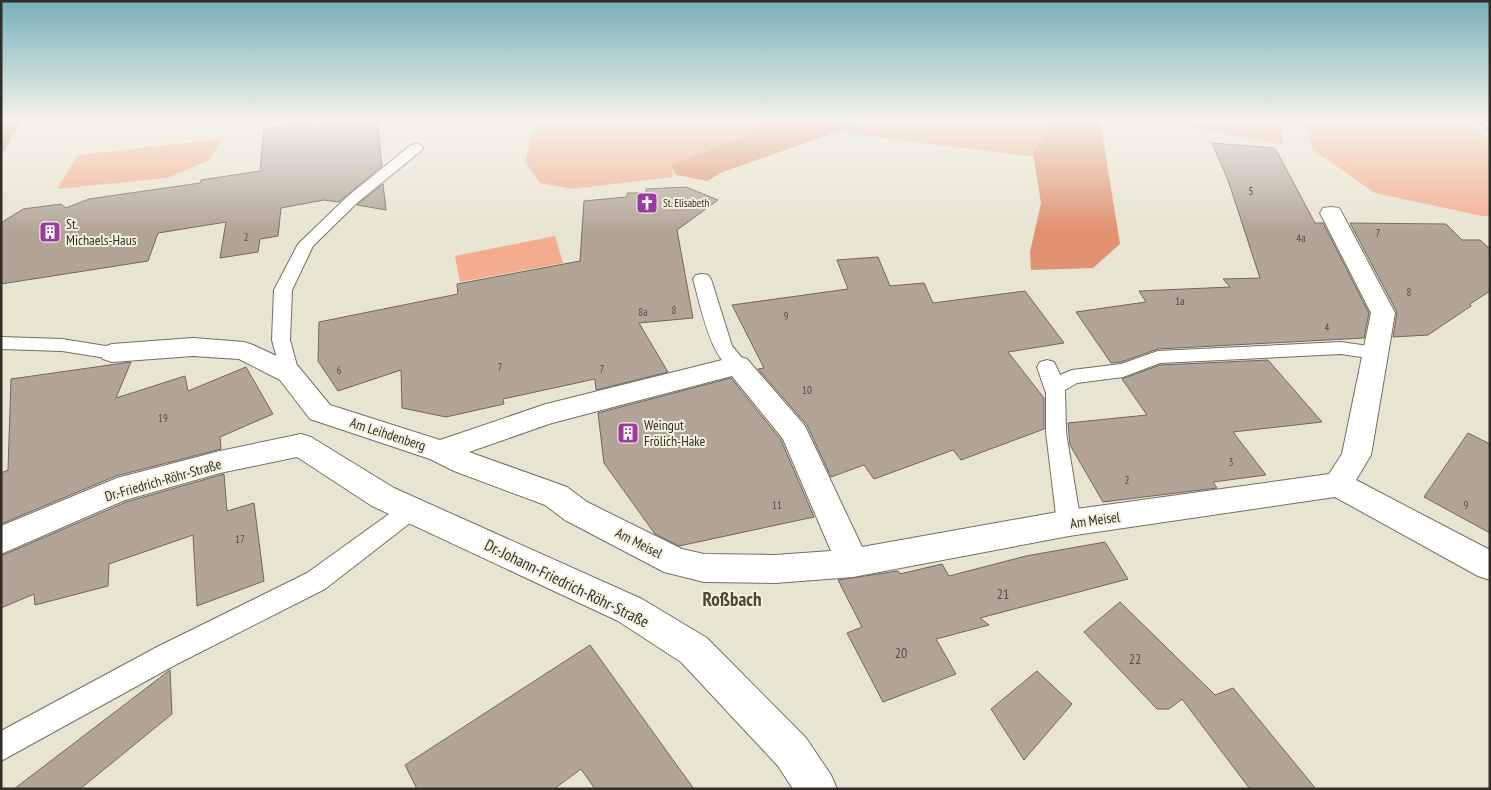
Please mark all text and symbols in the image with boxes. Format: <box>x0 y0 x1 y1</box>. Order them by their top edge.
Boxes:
house number: 5 <box>1249 184 1254 198</box>
church icon: St. Elisabeth <box>635 191 659 215</box>
place label: St. Elisabeth <box>663 196 709 210</box>
place label: St. Michaels-Haus <box>66 215 137 249</box>
building icon: St. Michaels-Haus <box>38 220 62 244</box>
house number: 7 <box>1376 226 1381 240</box>
house number: 2 <box>244 230 249 244</box>
house number: 4a <box>1296 231 1306 245</box>
house number: 8 <box>1407 285 1412 299</box>
house number: 1a <box>1175 294 1185 308</box>
house number: 8 <box>672 303 677 317</box>
house number: 8a <box>638 305 648 319</box>
house number: 9 <box>784 309 789 323</box>
house number: 4 <box>1325 320 1330 334</box>
house number: 7 <box>498 360 503 374</box>
house number: 7 <box>600 362 605 376</box>
house number: 6 <box>337 363 342 377</box>
house number: 10 <box>802 383 812 397</box>
house number: 19 <box>158 411 168 425</box>
street label: Am Leihdenberg <box>348 413 428 455</box>
place label: Weingut Frölich-Hake <box>644 416 706 450</box>
building icon: Weingut Frölich-Hake <box>616 421 640 445</box>
street label: Dr.-Friedrich-Röhr-Straße <box>103 455 224 505</box>
house number: 3 <box>1229 455 1234 469</box>
house number: 2 <box>1125 473 1130 487</box>
house number: 11 <box>772 498 782 512</box>
house number: 9 <box>1464 498 1469 512</box>
street label: Am Meisel <box>1069 507 1122 532</box>
street label: Am Meisel <box>613 524 666 563</box>
house number: 17 <box>235 532 245 546</box>
street label: Dr.-Johann-Friedrich-Röhr-Straße <box>481 534 653 632</box>
house number: 21 <box>997 585 1009 603</box>
district label: Roßbach <box>703 587 761 611</box>
house number: 20 <box>895 644 907 662</box>
house number: 22 <box>1129 650 1141 668</box>

